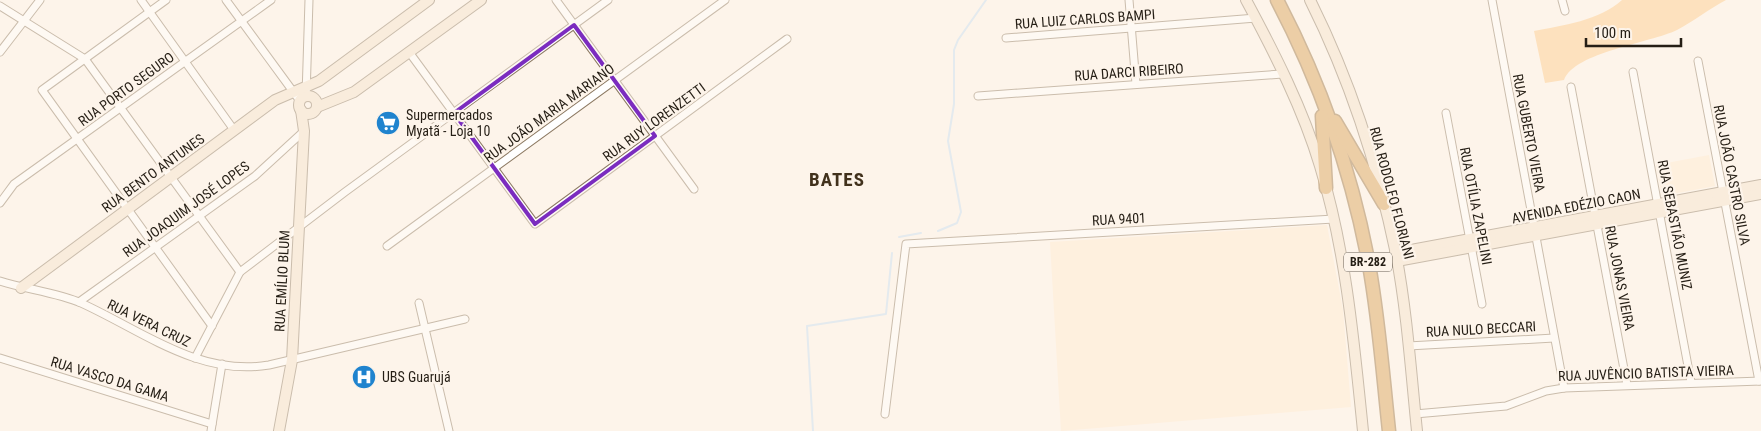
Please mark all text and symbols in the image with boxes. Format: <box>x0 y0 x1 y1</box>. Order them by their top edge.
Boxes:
street label: RUA LUIZ CARLOS BAMPI <box>1014 6 1156 32</box>
scale bar <box>1586 15 1681 47</box>
text: 100 m <box>1594 24 1631 42</box>
street label: RUA PORTO SEGURO <box>75 49 177 129</box>
street label: RUA JOÃO MARIA MARIANO <box>480 60 617 166</box>
street label: RUA DARCI RIBEIRO <box>1074 60 1184 84</box>
street label: RUA GUBERTO VIEIRA <box>1510 73 1548 193</box>
street label: RUA RUY LORENZETTI <box>600 80 708 164</box>
street label: RUA JOÃO CASTRO SILVA <box>1711 103 1754 246</box>
place label: Supermercados Myatã - Loja 10 <box>406 107 493 139</box>
supermarket icon: Supermercados Myatã - Loja 10 <box>375 110 401 136</box>
street label: RUA RODOLFO FLORIANI <box>1367 125 1417 261</box>
street label: RUA BENTO ANTUNES <box>99 130 207 216</box>
street label: RUA OTÍLIA ZAPELINI <box>1457 146 1496 266</box>
street label: RUA JOAQUIM JOSÉ LOPES <box>119 157 252 260</box>
street label: RUA SEBASTIÃO MUNIZ <box>1655 158 1696 291</box>
district label: BATES <box>809 168 865 191</box>
street label: AVENIDA EDÉZIO CAON <box>1510 185 1642 226</box>
street label: RUA 9401 <box>1092 210 1146 228</box>
street label: RUA JONAS VIEIRA <box>1602 224 1638 332</box>
street label: RUA EMÍLIO BLUM <box>270 230 293 332</box>
road number: BR-282 <box>1344 252 1392 272</box>
street label: RUA VERA CRUZ <box>105 296 193 350</box>
street label: RUA NULO BECCARI <box>1426 318 1536 340</box>
street label: RUA VASCO DA GAMA <box>49 353 171 405</box>
street label: RUA JUVÊNCIO BATISTA VIEIRA <box>1558 361 1734 384</box>
hospital icon: UBS Guarujá <box>351 364 377 390</box>
place label: UBS Guarujá <box>382 369 451 385</box>

